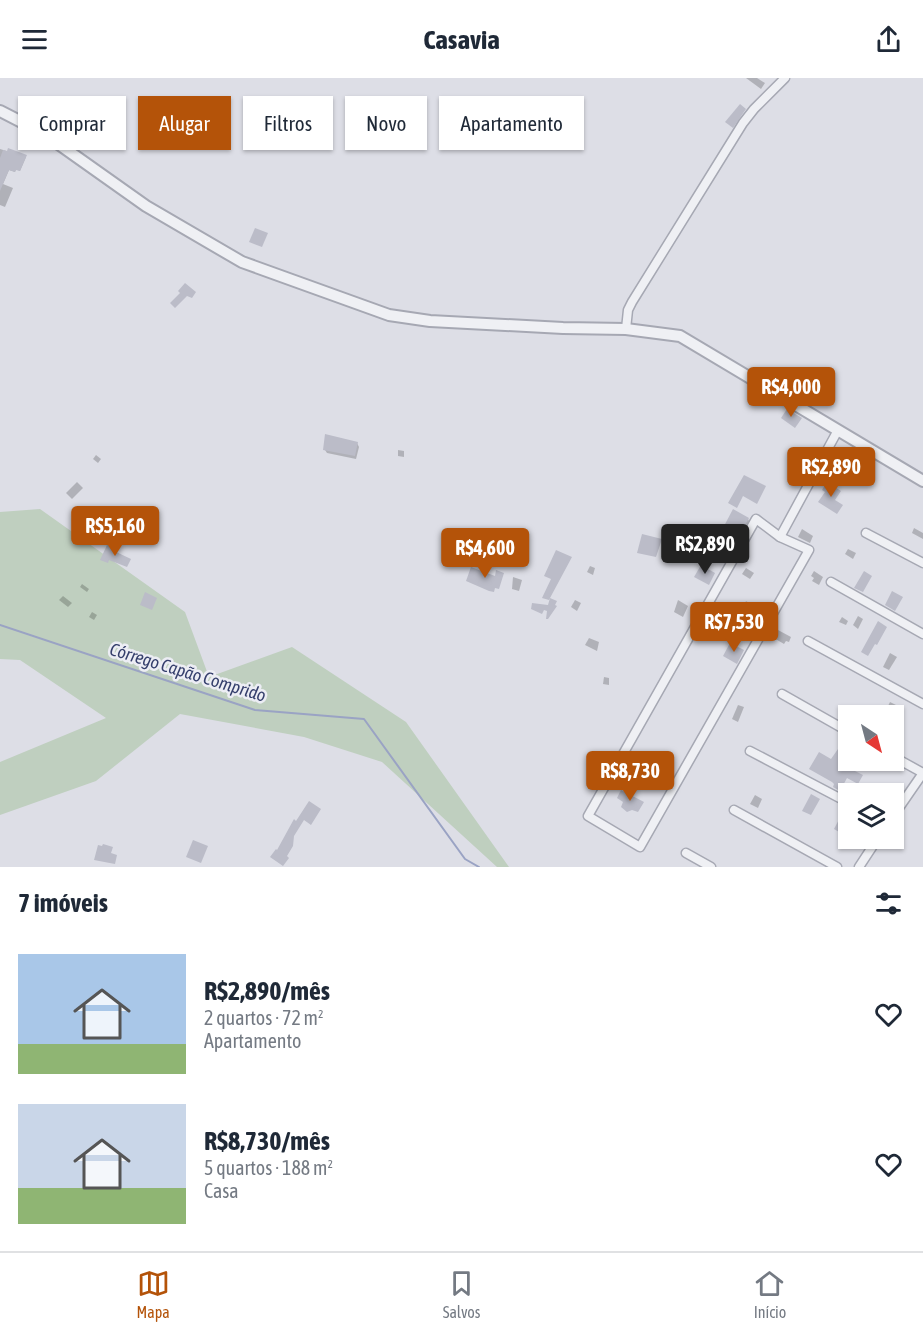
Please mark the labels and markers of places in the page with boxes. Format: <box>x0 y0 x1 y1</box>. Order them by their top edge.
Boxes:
pin: R$4,000 <box>736 367 846 418</box>
pin: R$2,890 <box>776 447 886 498</box>
pin: R$5,160 <box>60 506 170 557</box>
pin: R$2,890 <box>650 524 760 575</box>
pin: R$4,600 <box>430 528 540 579</box>
pin: R$7,530 <box>679 602 789 653</box>
pin: R$8,730 <box>575 751 685 802</box>

